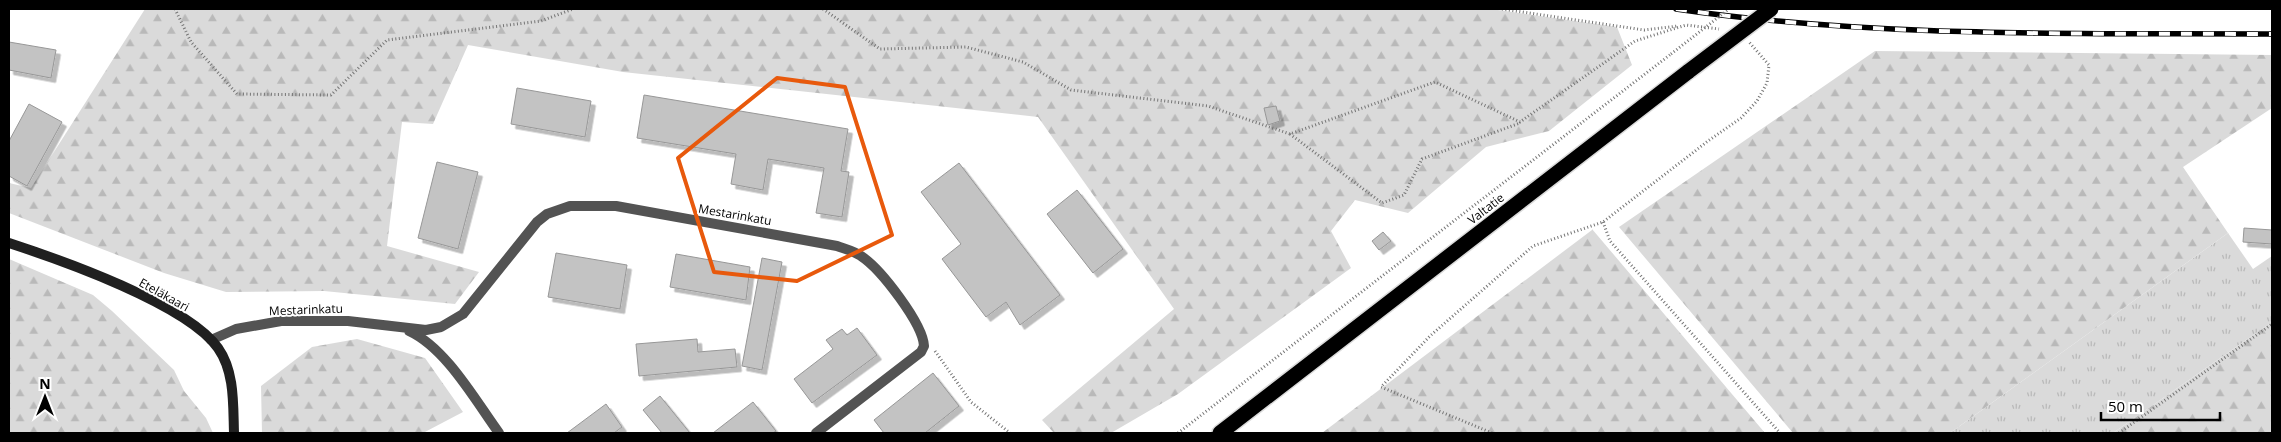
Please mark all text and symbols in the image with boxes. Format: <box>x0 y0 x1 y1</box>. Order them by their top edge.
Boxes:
street label: Valtatie <box>1464 189 1508 228</box>
street label: Mestarinkatu <box>697 200 773 229</box>
street label: Eteläkaari <box>136 274 192 315</box>
street label: Mestarinkatu <box>269 300 343 319</box>
north arrow <box>20 372 70 422</box>
text: N <box>39 374 51 393</box>
scale bar <box>2101 390 2220 422</box>
text: 50 m <box>2108 396 2143 416</box>

